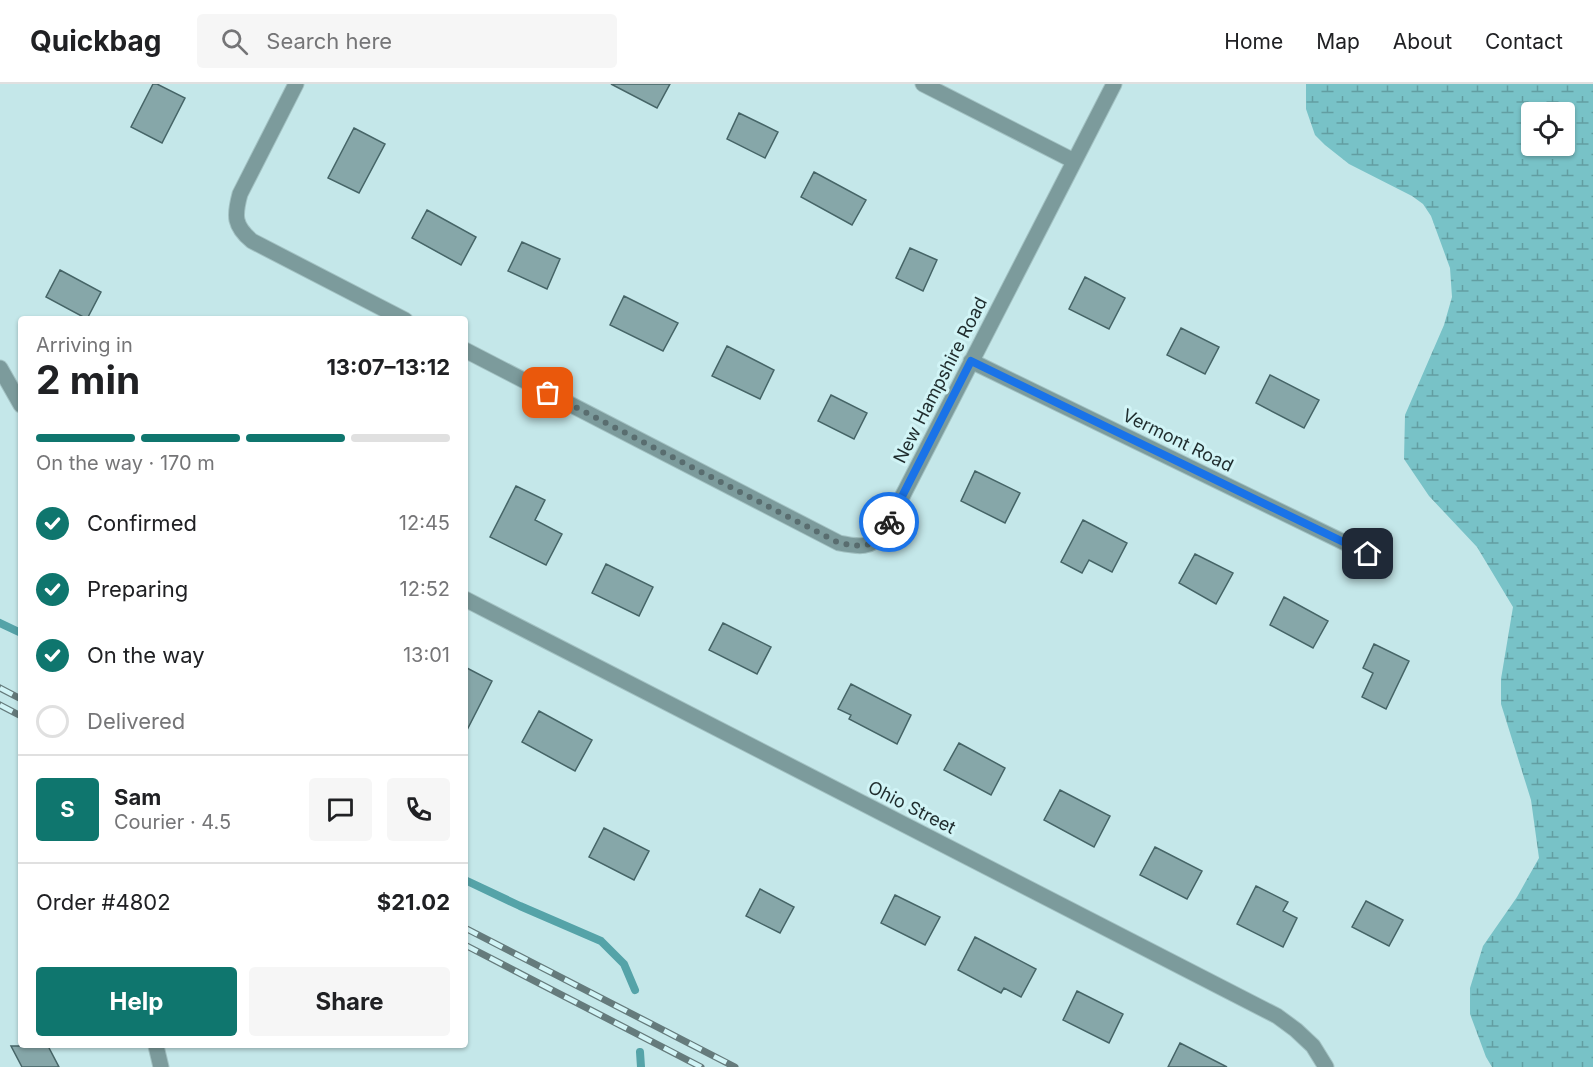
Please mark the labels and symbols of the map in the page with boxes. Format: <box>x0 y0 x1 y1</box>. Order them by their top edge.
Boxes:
street label: New Hampshire Road <box>889 293 991 467</box>
pin <box>522 367 573 418</box>
street label: Vermont Road <box>1119 404 1237 476</box>
courier <box>859 492 919 552</box>
pin <box>1342 528 1393 579</box>
street label: Ohio Street <box>865 776 959 838</box>

